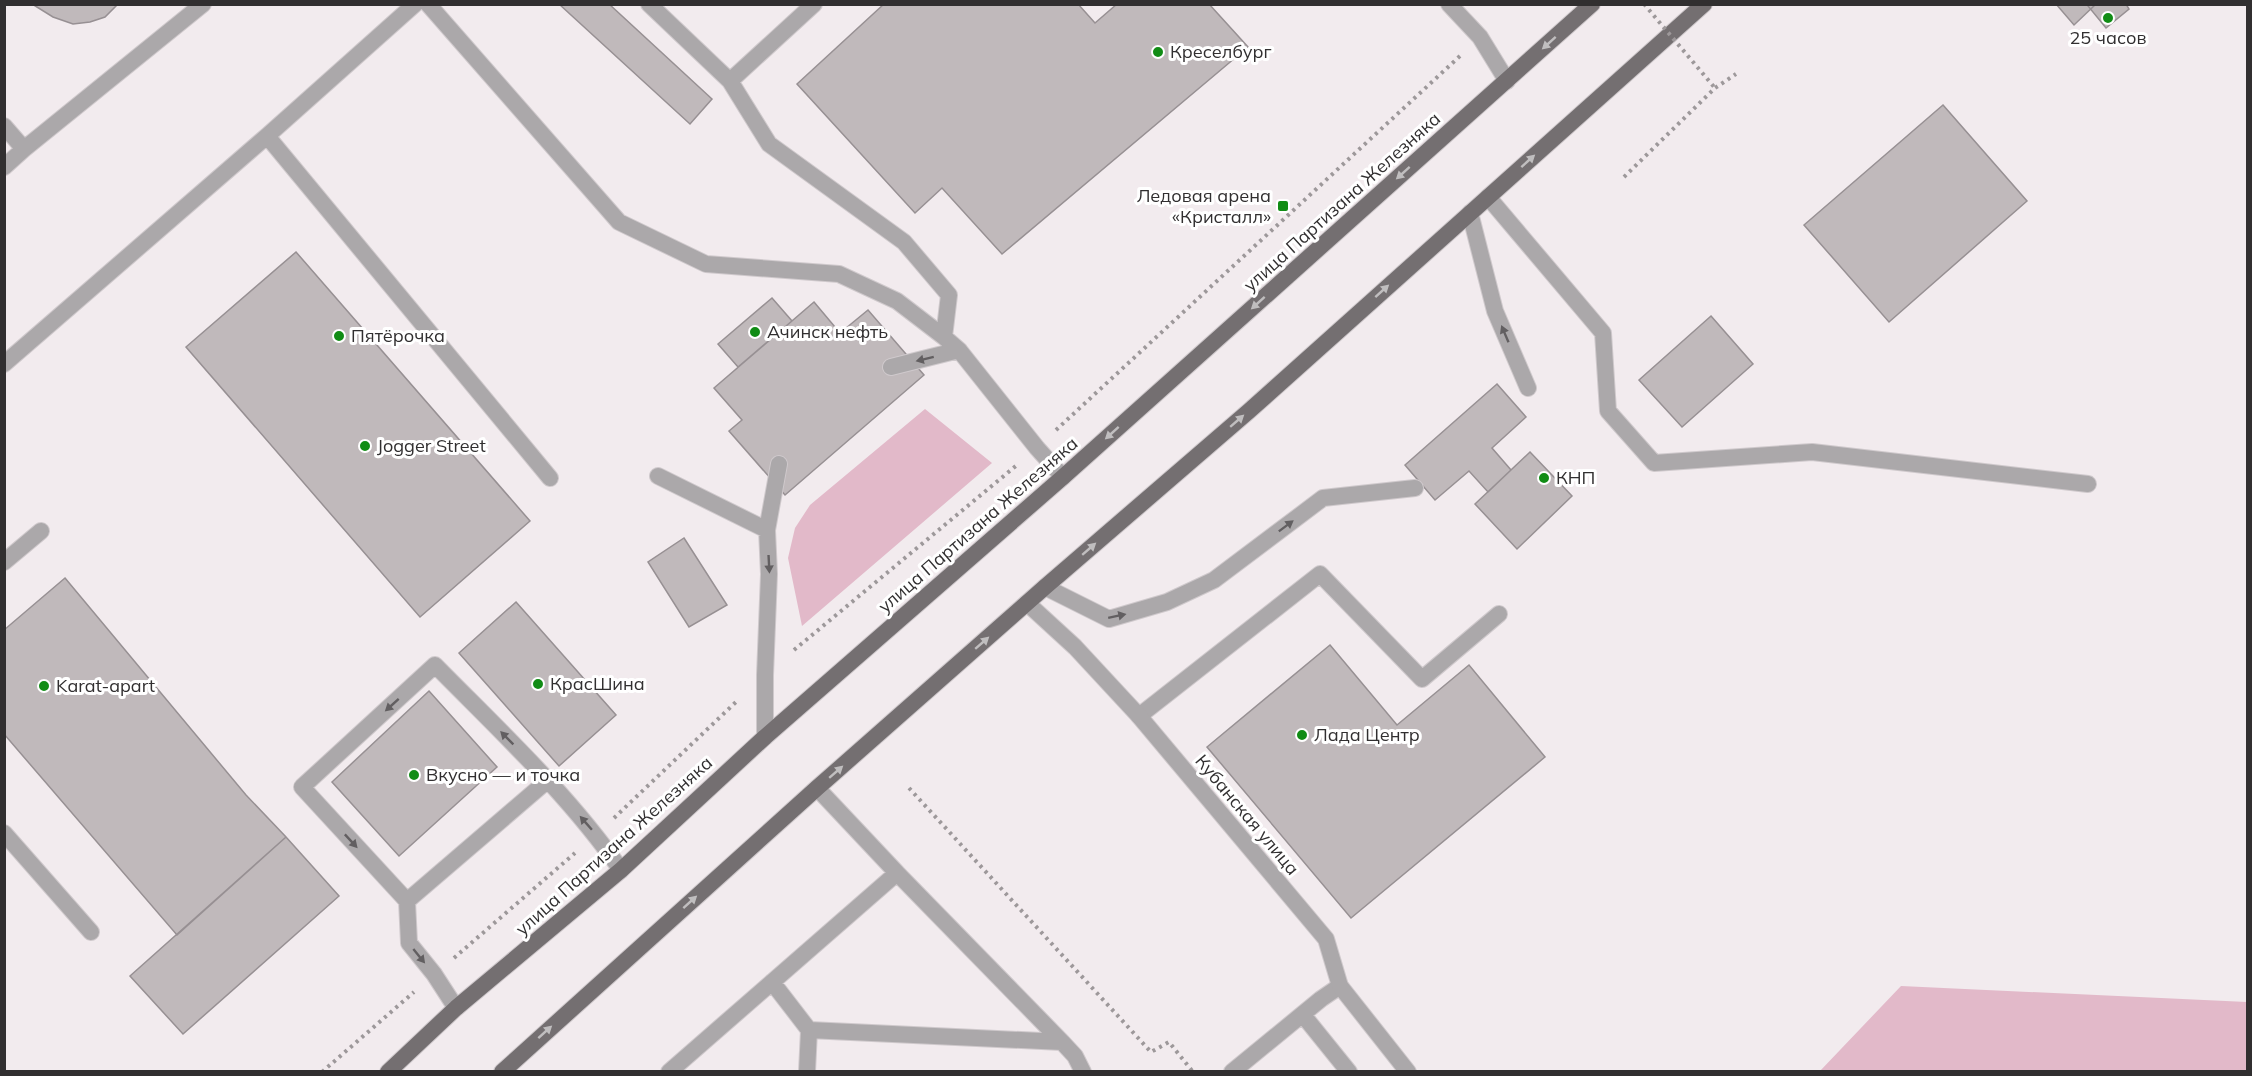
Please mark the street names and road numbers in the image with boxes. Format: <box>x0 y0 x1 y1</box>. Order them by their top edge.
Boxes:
street label: улица Партизана Железняка <box>1238 107 1445 296</box>
street label: улица Партизана Железняка <box>873 432 1082 618</box>
street label: Кубанская улица <box>1190 750 1304 880</box>
street label: улица Партизана Железняка <box>510 751 717 940</box>

